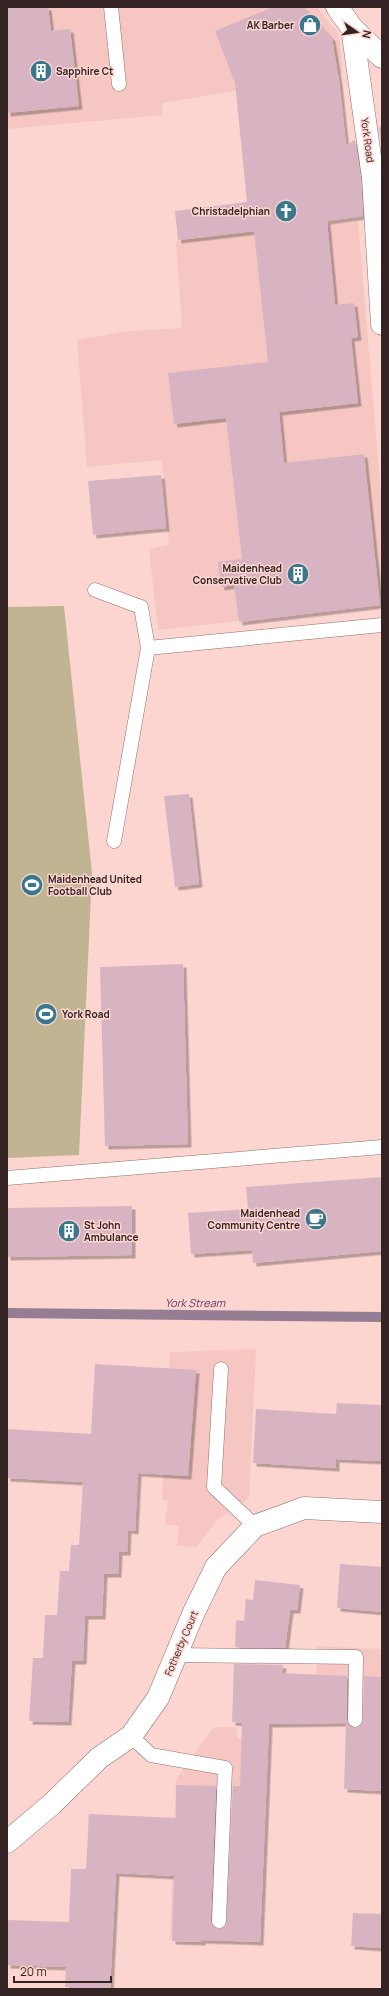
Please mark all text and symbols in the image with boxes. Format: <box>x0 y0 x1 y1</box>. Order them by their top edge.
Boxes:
shop icon: AK Barber <box>297 12 323 38</box>
north arrow <box>337 12 377 52</box>
place label: AK Barber <box>247 18 294 32</box>
text: N <box>359 29 375 40</box>
building icon: Sapphire Ct <box>28 58 54 84</box>
place label: Sapphire Ct <box>56 64 113 78</box>
street label: York Road <box>358 117 378 163</box>
church icon: Christadelphian <box>273 198 299 224</box>
place label: Christadelphian <box>192 204 270 218</box>
place label: Maidenhead Conservative Club <box>193 561 282 587</box>
building icon: Maidenhead Conservative Club <box>285 561 311 587</box>
sports icon: Maidenhead United Football Club <box>19 872 45 898</box>
place label: Maidenhead United Football Club <box>48 872 142 898</box>
sports icon: York Road <box>33 1001 59 1027</box>
place label: York Road <box>62 1007 110 1021</box>
place label: Maidenhead Community Centre <box>208 1206 300 1232</box>
cafe icon: Maidenhead Community Centre <box>303 1206 329 1232</box>
building icon: St John Ambulance <box>56 1218 82 1244</box>
place label: St John Ambulance <box>84 1218 138 1244</box>
water label: York Stream <box>165 1295 226 1310</box>
street label: Fotherby Court <box>161 1608 201 1678</box>
scale bar <box>14 1958 111 1984</box>
text: 20 m <box>20 1963 47 1980</box>

